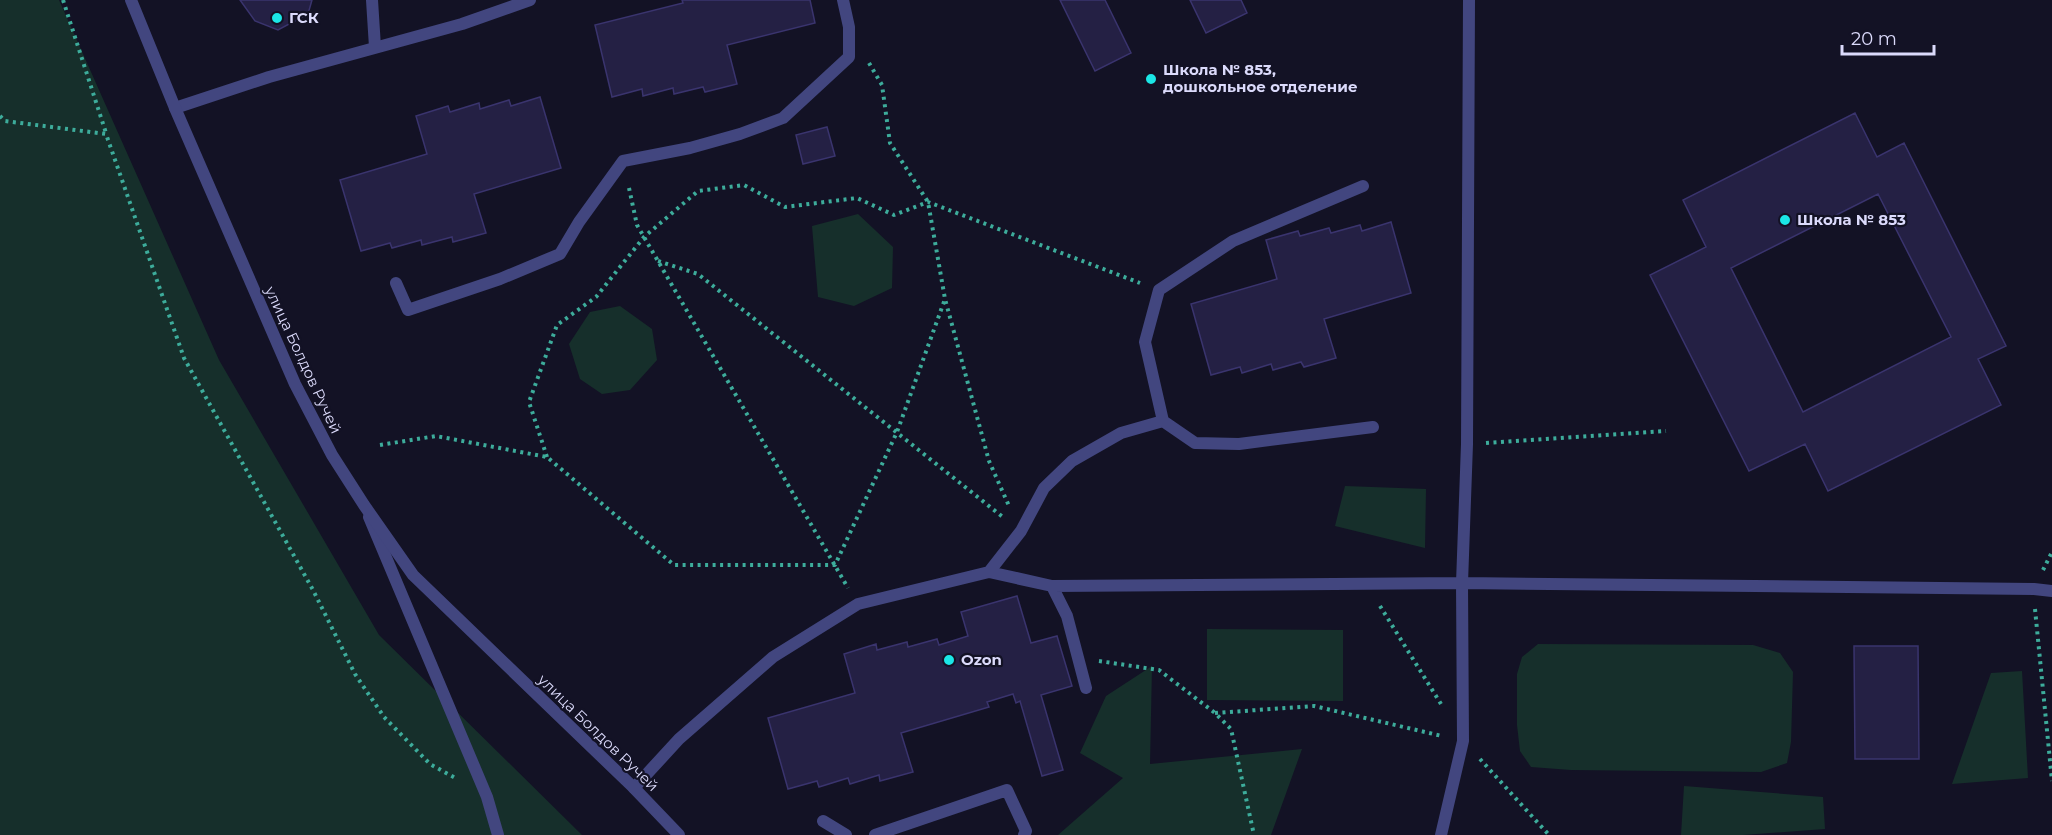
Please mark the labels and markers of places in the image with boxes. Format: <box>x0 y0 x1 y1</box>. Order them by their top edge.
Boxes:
place label: ГСК <box>289 8 319 27</box>
marker: ГСК <box>270 11 284 25</box>
place label: Школа № 853, дошкольное отделение <box>1163 60 1358 96</box>
marker: Школа № 853, дошкольное отделение <box>1144 72 1158 86</box>
place label: Школа № 853 <box>1797 210 1906 229</box>
marker: Школа № 853 <box>1778 213 1792 227</box>
place label: Ozon <box>961 650 1002 669</box>
marker: Ozon <box>942 653 956 667</box>

